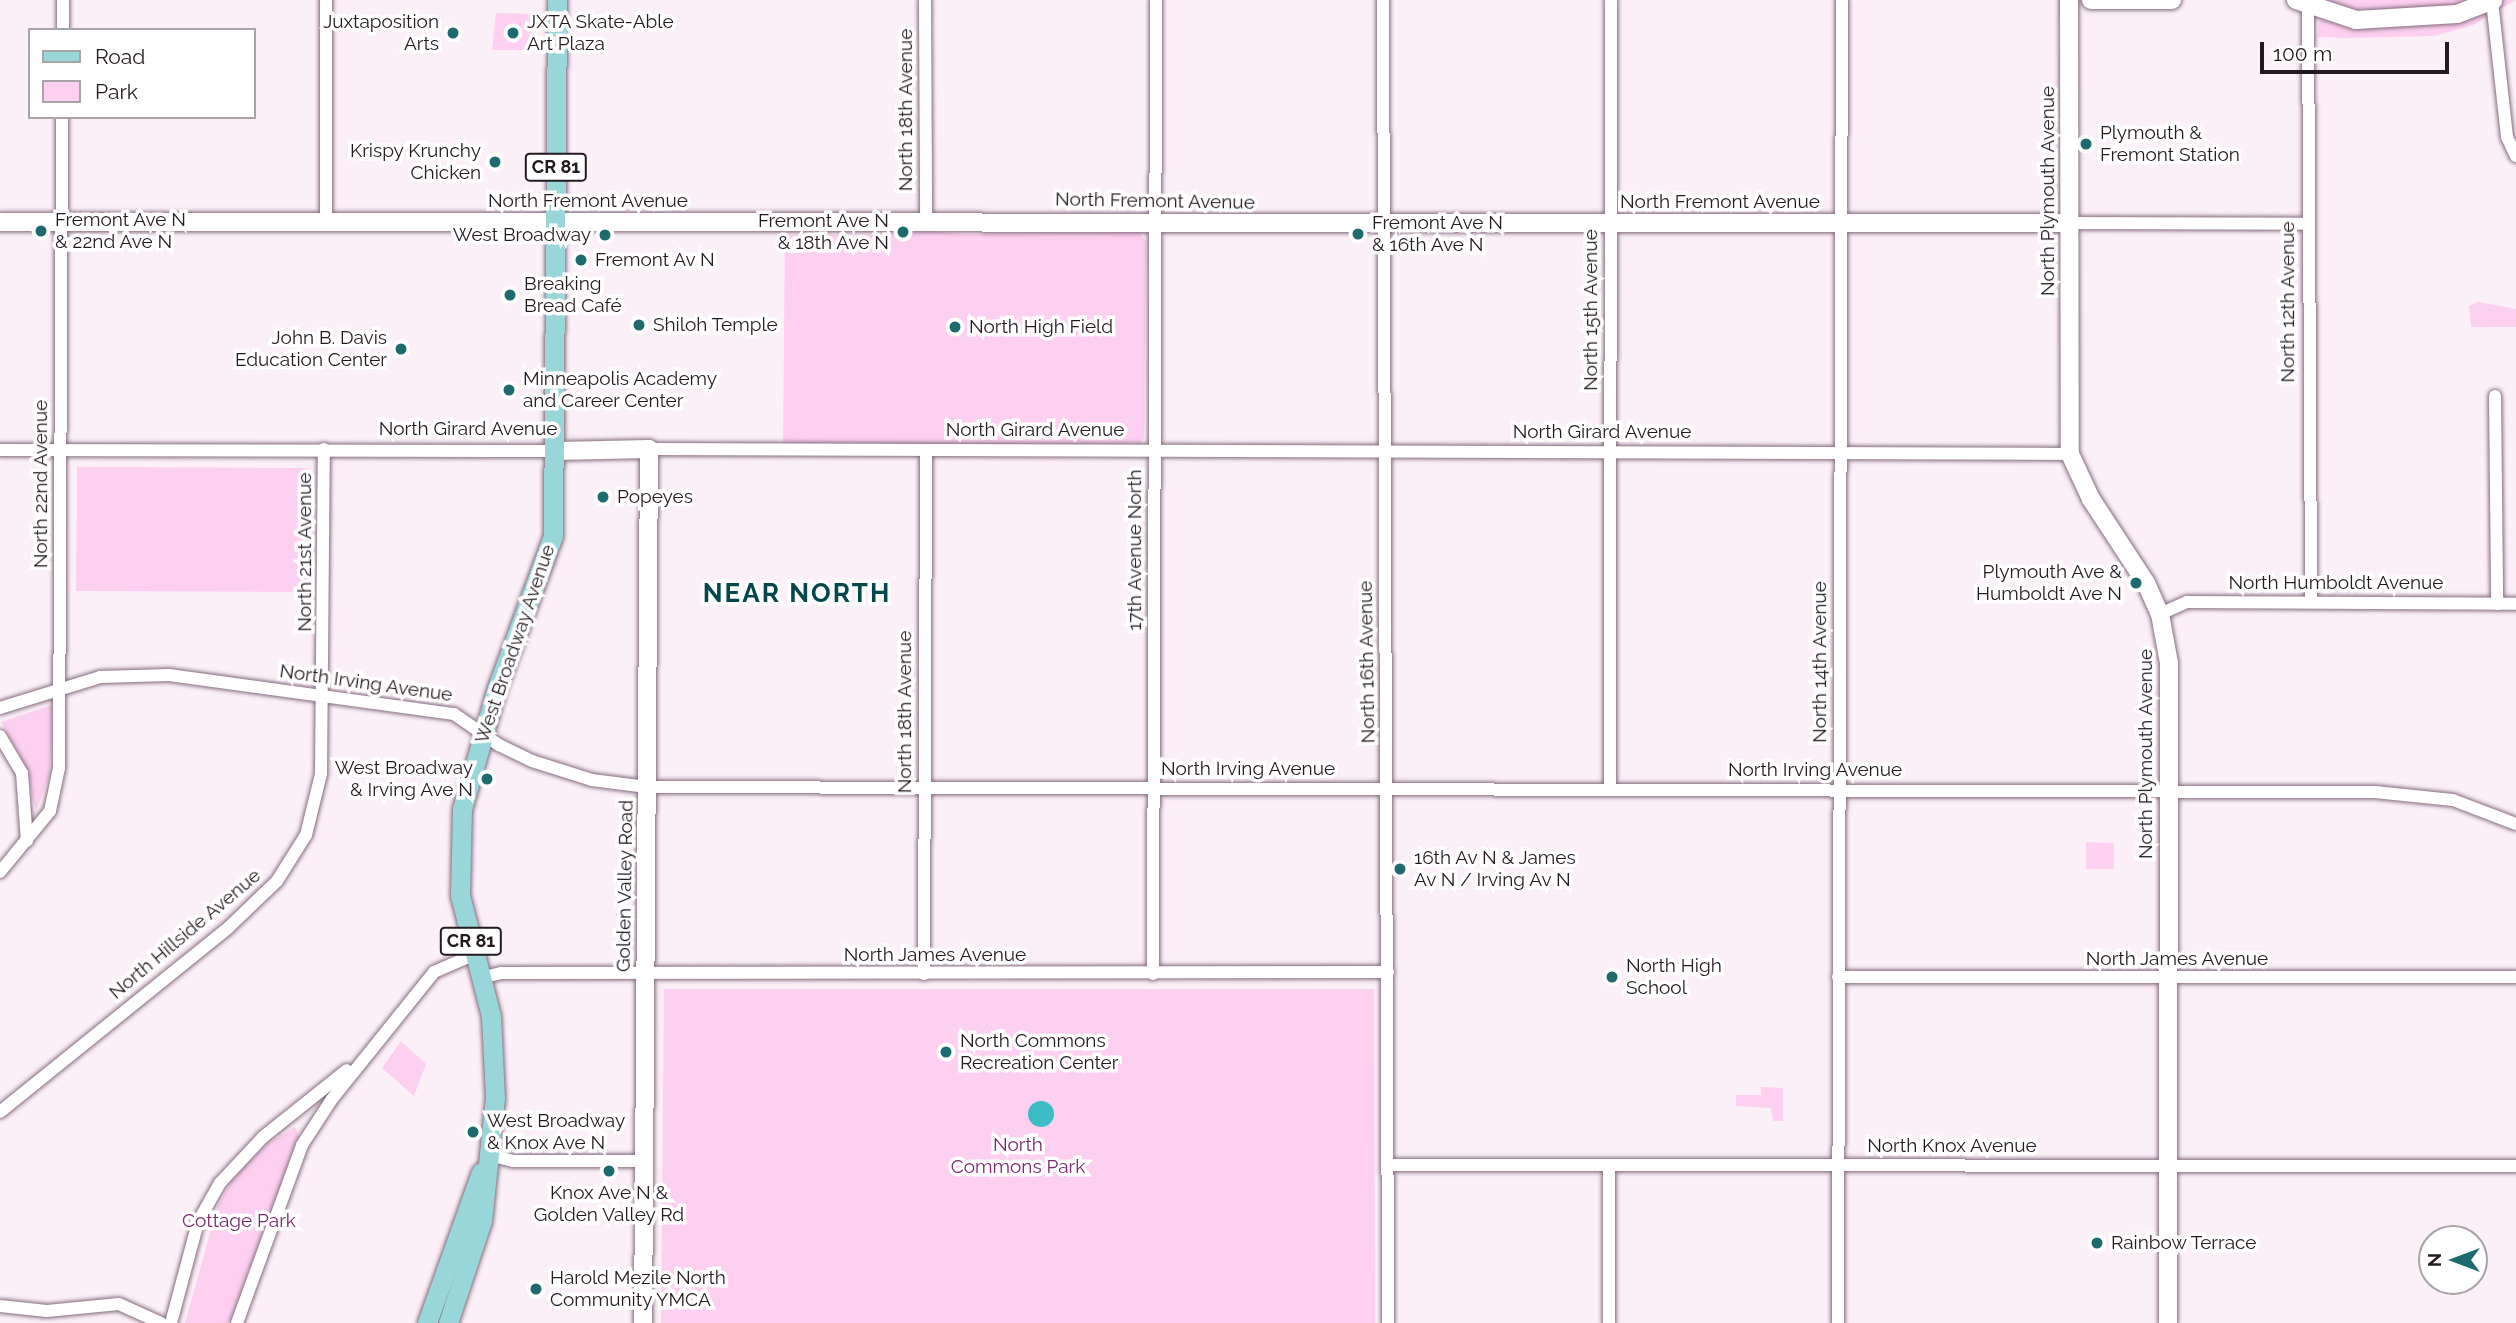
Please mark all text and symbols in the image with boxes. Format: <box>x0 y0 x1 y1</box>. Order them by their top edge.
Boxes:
place label: Juxtaposition Arts <box>323 11 439 55</box>
place label: JXTA Skate-Able Art Plaza <box>527 11 674 55</box>
marker: Juxtaposition Arts <box>445 25 461 41</box>
marker: JXTA Skate-Able Art Plaza <box>505 25 521 41</box>
legend <box>28 28 256 119</box>
street label: North 18th Avenue <box>895 28 917 192</box>
scale bar <box>2264 28 2453 72</box>
text: 100 m <box>2273 41 2332 66</box>
text: Road <box>95 44 145 69</box>
text: Park <box>95 79 138 104</box>
street label: North Plymouth Avenue <box>2037 86 2059 296</box>
place label: Plymouth & Fremont Station <box>2100 122 2240 166</box>
marker: Plymouth & Fremont Station <box>2078 136 2094 152</box>
place label: Krispy Krunchy Chicken <box>349 140 481 184</box>
road number: CR 81 <box>524 152 588 182</box>
marker: Krispy Krunchy Chicken <box>487 154 503 170</box>
street label: North Fremont Avenue <box>1055 188 1255 214</box>
street label: North Fremont Avenue <box>488 190 688 212</box>
street label: North Fremont Avenue <box>1620 191 1820 213</box>
place label: Fremont Ave N & 22nd Ave N <box>55 209 187 253</box>
place label: Fremont Ave N & 18th Ave N <box>757 210 889 254</box>
place label: Fremont Ave N & 16th Ave N <box>1372 212 1504 256</box>
street label: North 12th Avenue <box>2277 221 2299 383</box>
marker: Fremont Ave N & 22nd Ave N <box>33 223 49 239</box>
place label: West Broadway <box>453 224 591 246</box>
marker: Fremont Ave N & 18th Ave N <box>895 224 911 240</box>
marker: Fremont Ave N & 16th Ave N <box>1350 226 1366 242</box>
marker: West Broadway <box>597 227 613 243</box>
street label: North 15th Avenue <box>1580 229 1602 391</box>
place label: Fremont Av N <box>595 249 716 271</box>
marker: Fremont Av N <box>573 252 589 268</box>
place label: Breaking Bread Café <box>524 273 622 317</box>
marker: Breaking Bread Café <box>502 287 518 303</box>
place label: Shiloh Temple <box>653 314 778 336</box>
place label: North High Field <box>969 316 1113 338</box>
marker: Shiloh Temple <box>631 317 647 333</box>
marker: North High Field <box>947 319 963 335</box>
place label: John B. Davis Education Center <box>235 327 387 371</box>
marker: John B. Davis Education Center <box>393 341 409 357</box>
place label: Minneapolis Academy and Career Center <box>523 368 718 412</box>
marker: Minneapolis Academy and Career Center <box>501 382 517 398</box>
street label: North 22nd Avenue <box>30 400 52 568</box>
street label: North Girard Avenue <box>378 418 558 440</box>
street label: North Girard Avenue <box>945 419 1125 441</box>
street label: North Girard Avenue <box>1512 421 1692 443</box>
street label: 17th Avenue North <box>1124 469 1146 631</box>
street label: North 21st Avenue <box>294 472 316 632</box>
place label: Popeyes <box>617 486 693 508</box>
marker: Popeyes <box>595 489 611 505</box>
street label: West Broadway Avenue <box>470 541 560 747</box>
place label: Plymouth Ave & Humboldt Ave N <box>1975 561 2122 605</box>
street label: North Humboldt Avenue <box>2228 572 2444 594</box>
marker: Plymouth Ave & Humboldt Ave N <box>2128 575 2144 591</box>
district label: NEAR NORTH <box>704 578 890 610</box>
street label: North 16th Avenue <box>1354 580 1380 744</box>
street label: North 14th Avenue <box>1809 581 1831 743</box>
street label: North 18th Avenue <box>894 630 916 794</box>
street label: North Plymouth Avenue <box>2135 649 2157 859</box>
street label: North Irving Avenue <box>278 660 454 706</box>
place label: West Broadway & Irving Ave N <box>335 757 473 801</box>
street label: North Irving Avenue <box>1161 758 1335 780</box>
street label: North Irving Avenue <box>1728 759 1902 781</box>
marker: West Broadway & Irving Ave N <box>479 771 495 787</box>
street label: Golden Valley Road <box>612 799 638 973</box>
place label: 16th Av N & James Av N / Irving Av N <box>1414 847 1577 891</box>
marker: 16th Av N & James Av N / Irving Av N <box>1392 861 1408 877</box>
street label: North Hillside Avenue <box>104 864 266 1004</box>
road number: CR 81 <box>440 926 503 956</box>
street label: North James Avenue <box>843 944 1027 966</box>
street label: North James Avenue <box>2085 948 2269 970</box>
place label: North High School <box>1626 955 1722 999</box>
marker: North High School <box>1604 969 1620 985</box>
place label: North Commons Recreation Center <box>960 1030 1118 1074</box>
marker: North Commons Recreation Center <box>938 1044 954 1060</box>
place label: West Broadway & Knox Ave N <box>487 1110 625 1154</box>
marker: West Broadway & Knox Ave N <box>465 1124 481 1140</box>
park label: North Commons Park <box>951 1134 1085 1178</box>
street label: North Knox Avenue <box>1867 1135 2037 1157</box>
marker: Knox Ave N & Golden Valley Rd <box>601 1163 617 1179</box>
place label: Knox Ave N & Golden Valley Rd <box>533 1182 685 1226</box>
park label: Cottage Park <box>182 1210 296 1232</box>
north arrow <box>2418 1225 2488 1295</box>
place label: Rainbow Terrace <box>2111 1232 2258 1254</box>
marker: Rainbow Terrace <box>2089 1235 2105 1251</box>
text: N <box>2423 1253 2445 1267</box>
place label: Harold Mezile North Community YMCA <box>550 1267 726 1311</box>
marker: Harold Mezile North Community YMCA <box>528 1281 544 1297</box>

